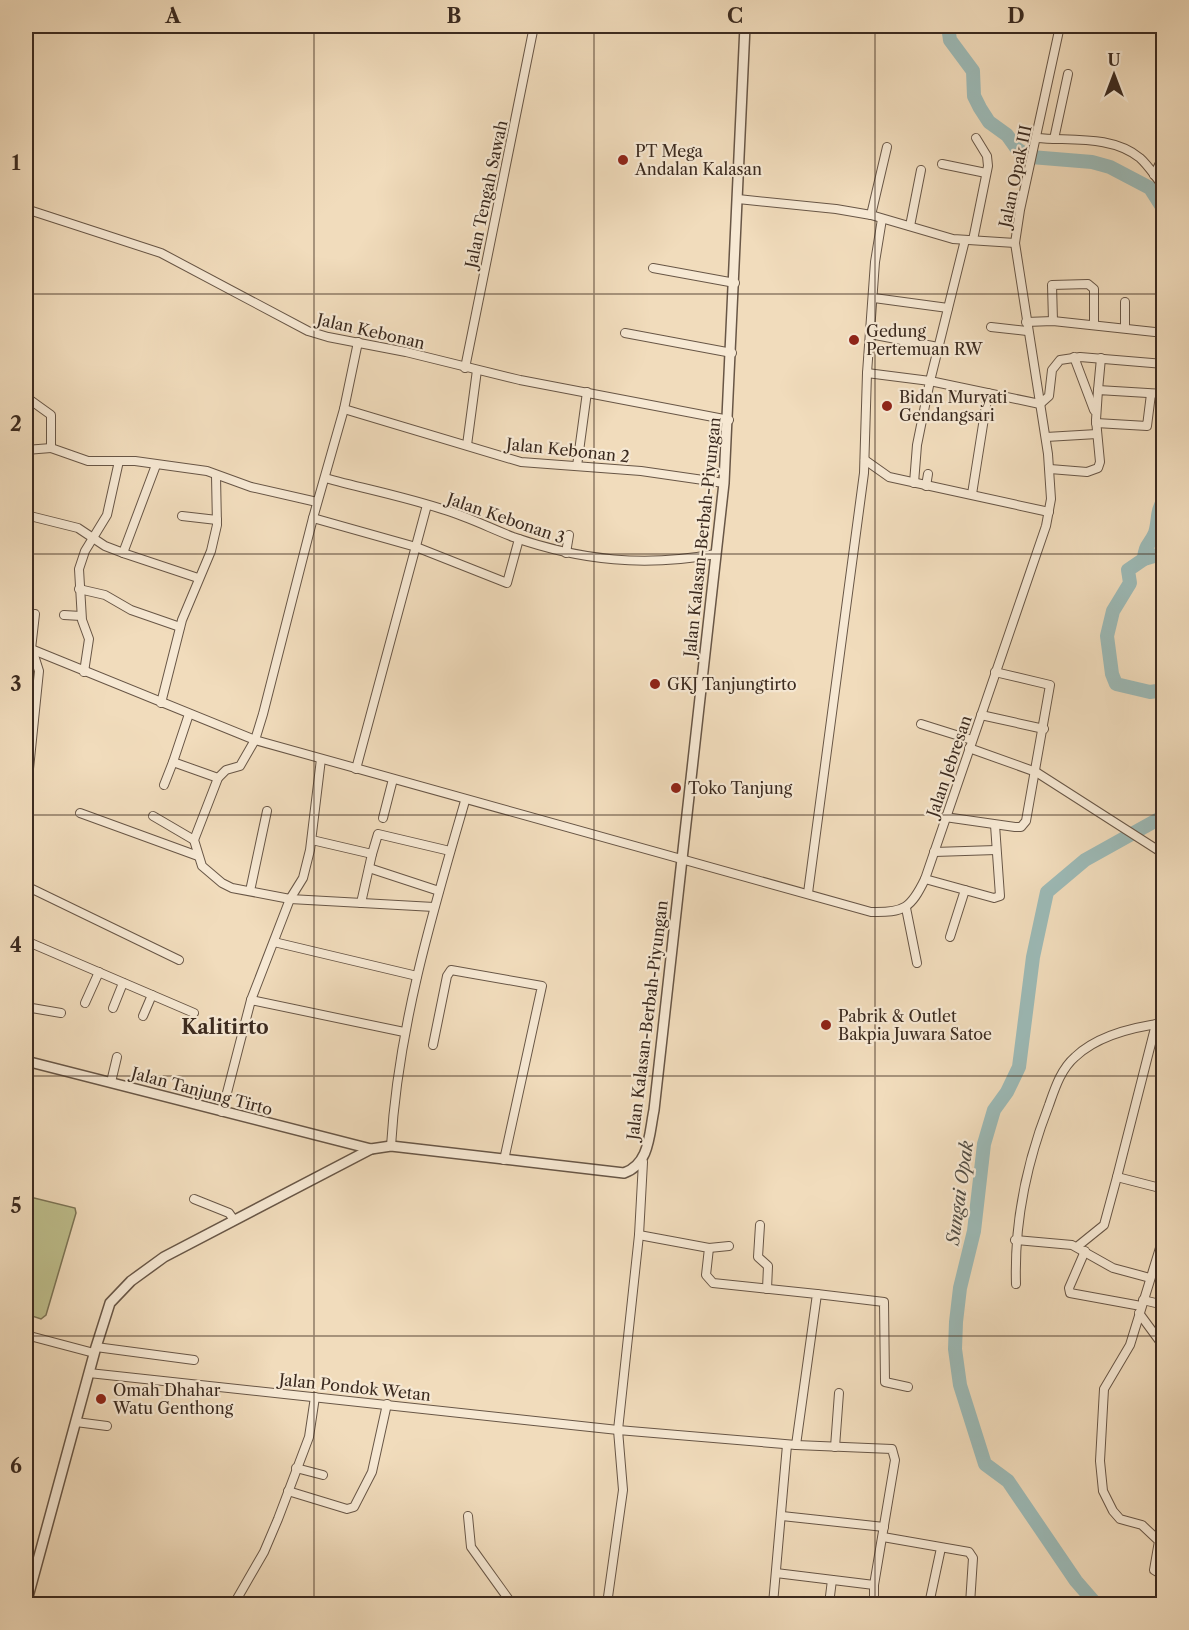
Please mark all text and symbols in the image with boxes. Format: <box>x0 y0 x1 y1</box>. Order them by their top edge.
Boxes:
text: A <box>164 4 181 28</box>
text: B <box>447 4 462 28</box>
text: C <box>727 4 743 28</box>
text: D <box>1007 4 1025 28</box>
north arrow <box>1084 45 1144 105</box>
text: U <box>1108 50 1121 70</box>
street label: Jalan Tengah Sawah <box>460 118 511 272</box>
street label: Jalan Opak III <box>994 123 1036 232</box>
place label: PT Mega Andalan Kalasan <box>634 141 762 179</box>
text: 1 <box>12 151 21 175</box>
marker: PT Mega Andalan Kalasan <box>616 153 630 167</box>
street label: Jalan Kebonan <box>312 308 427 353</box>
place label: Gedung Pertemuan RW <box>866 321 983 359</box>
marker: Gedung Pertemuan RW <box>847 333 861 347</box>
place label: Bidan Muryati Gendangsari <box>899 387 1008 425</box>
marker: Bidan Muryati Gendangsari <box>880 399 894 413</box>
text: 2 <box>10 412 22 436</box>
street label: Jalan Kalasan-Berbah-Piyungan <box>679 416 725 661</box>
street label: Jalan Kebonan 2 <box>502 433 631 466</box>
street label: Jalan Kebonan 3 <box>442 487 568 548</box>
text: 3 <box>10 672 22 696</box>
place label: GKJ Tanjungtirto <box>667 674 797 694</box>
marker: GKJ Tanjungtirto <box>648 677 662 691</box>
street label: Jalan Jebresan <box>921 712 976 822</box>
place label: Toko Tanjung <box>688 778 793 798</box>
marker: Toko Tanjung <box>669 781 683 795</box>
street label: Jalan Kalasan-Berbah-Piyungan <box>622 899 672 1144</box>
text: 4 <box>10 933 22 957</box>
place label: Pabrik & Outlet Bakpia Juwara Satoe <box>838 1006 992 1044</box>
district label: Kalitirto <box>181 1015 269 1039</box>
marker: Pabrik & Outlet Bakpia Juwara Satoe <box>819 1018 833 1032</box>
street label: Jalan Tanjung Tirto <box>126 1062 275 1120</box>
water label: Sungai Opak <box>942 1139 978 1248</box>
text: 5 <box>10 1194 22 1218</box>
street label: Jalan Pondok Wetan <box>275 1369 432 1405</box>
place label: Omah Dhahar Watu Genthong <box>112 1380 234 1418</box>
marker: Omah Dhahar Watu Genthong <box>94 1392 108 1406</box>
text: 6 <box>10 1454 22 1478</box>

